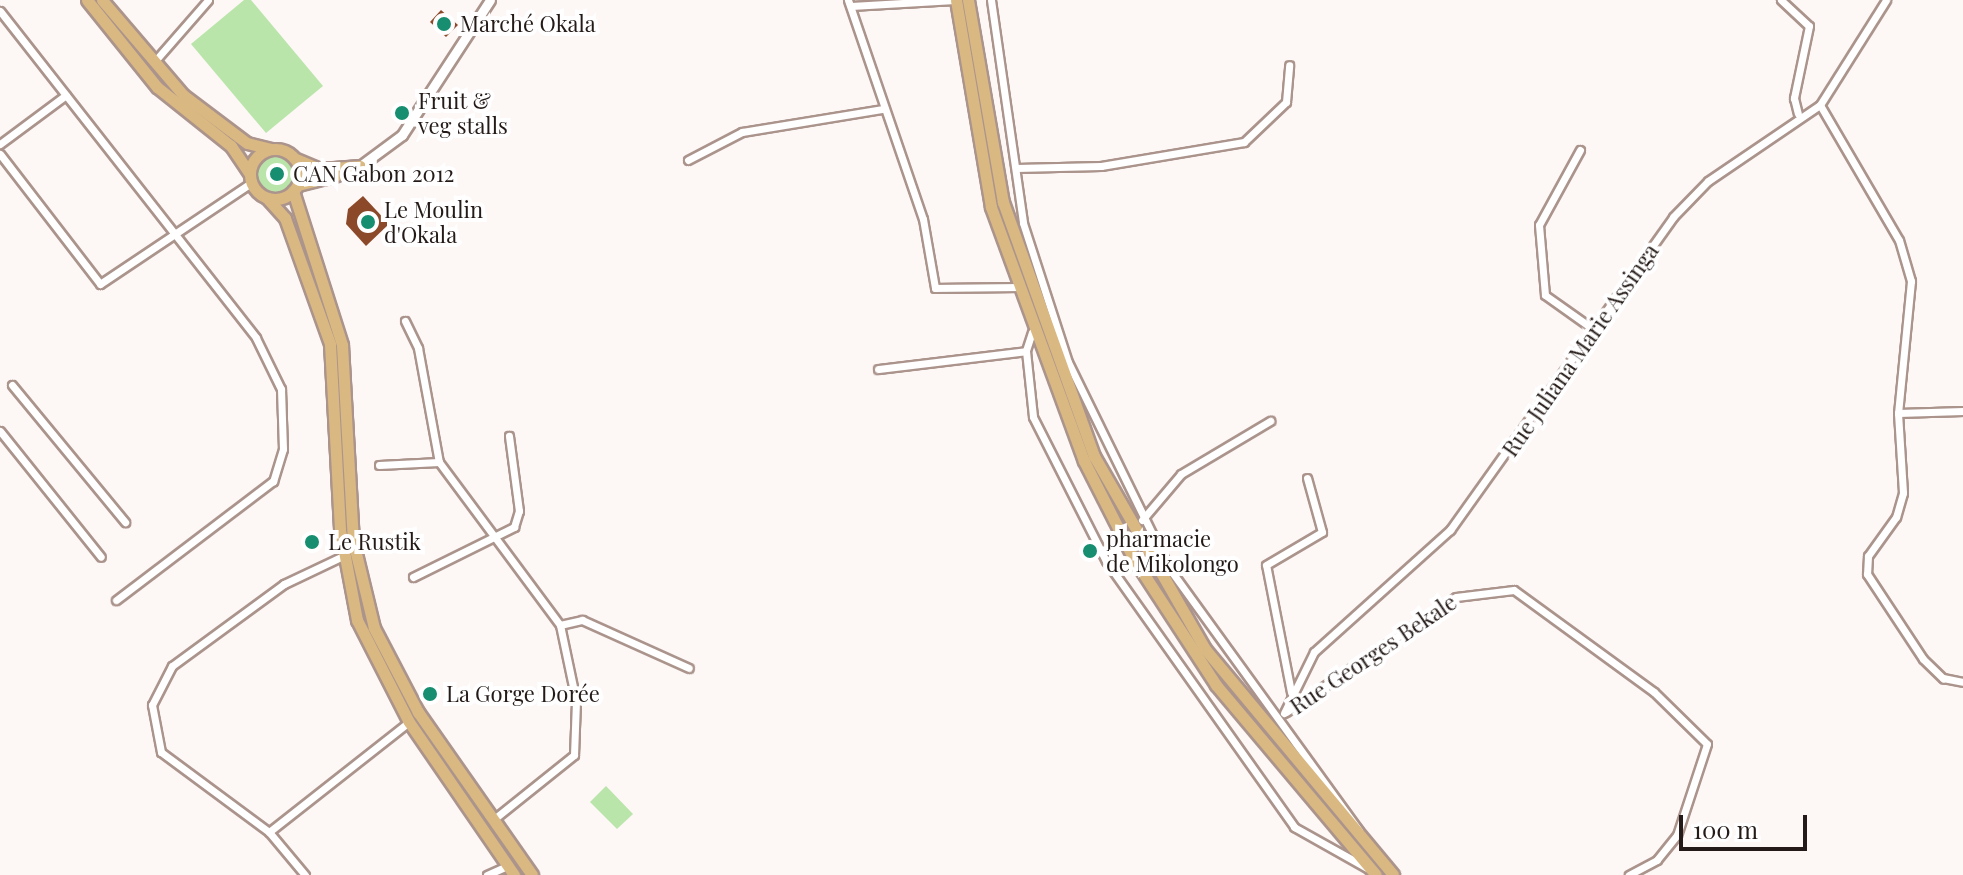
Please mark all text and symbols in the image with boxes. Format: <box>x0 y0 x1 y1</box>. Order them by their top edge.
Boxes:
place label: Marché Okala <box>460 11 596 37</box>
marker: Marché Okala <box>435 15 453 33</box>
place label: Fruit & veg stalls <box>418 87 508 138</box>
marker: Fruit & veg stalls <box>393 104 411 122</box>
place label: CAN Gabon 2012 <box>293 161 454 187</box>
marker: CAN Gabon 2012 <box>268 165 286 183</box>
place label: Le Moulin d'Okala <box>384 196 483 248</box>
marker: Le Moulin d'Okala <box>359 213 377 231</box>
street label: Rue Juliana Marie Assinga <box>1496 238 1664 462</box>
place label: pharmacie de Mikolongo <box>1106 525 1239 576</box>
place label: Le Rustik <box>328 529 421 555</box>
marker: Le Rustik <box>303 533 321 551</box>
marker: pharmacie de Mikolongo <box>1081 542 1099 560</box>
street label: Rue Georges Bekale <box>1285 589 1461 719</box>
place label: La Gorge Dorée <box>446 681 600 707</box>
marker: La Gorge Dorée <box>421 685 439 703</box>
scale bar <box>1683 799 1811 849</box>
text: 100 m <box>1693 813 1758 845</box>

